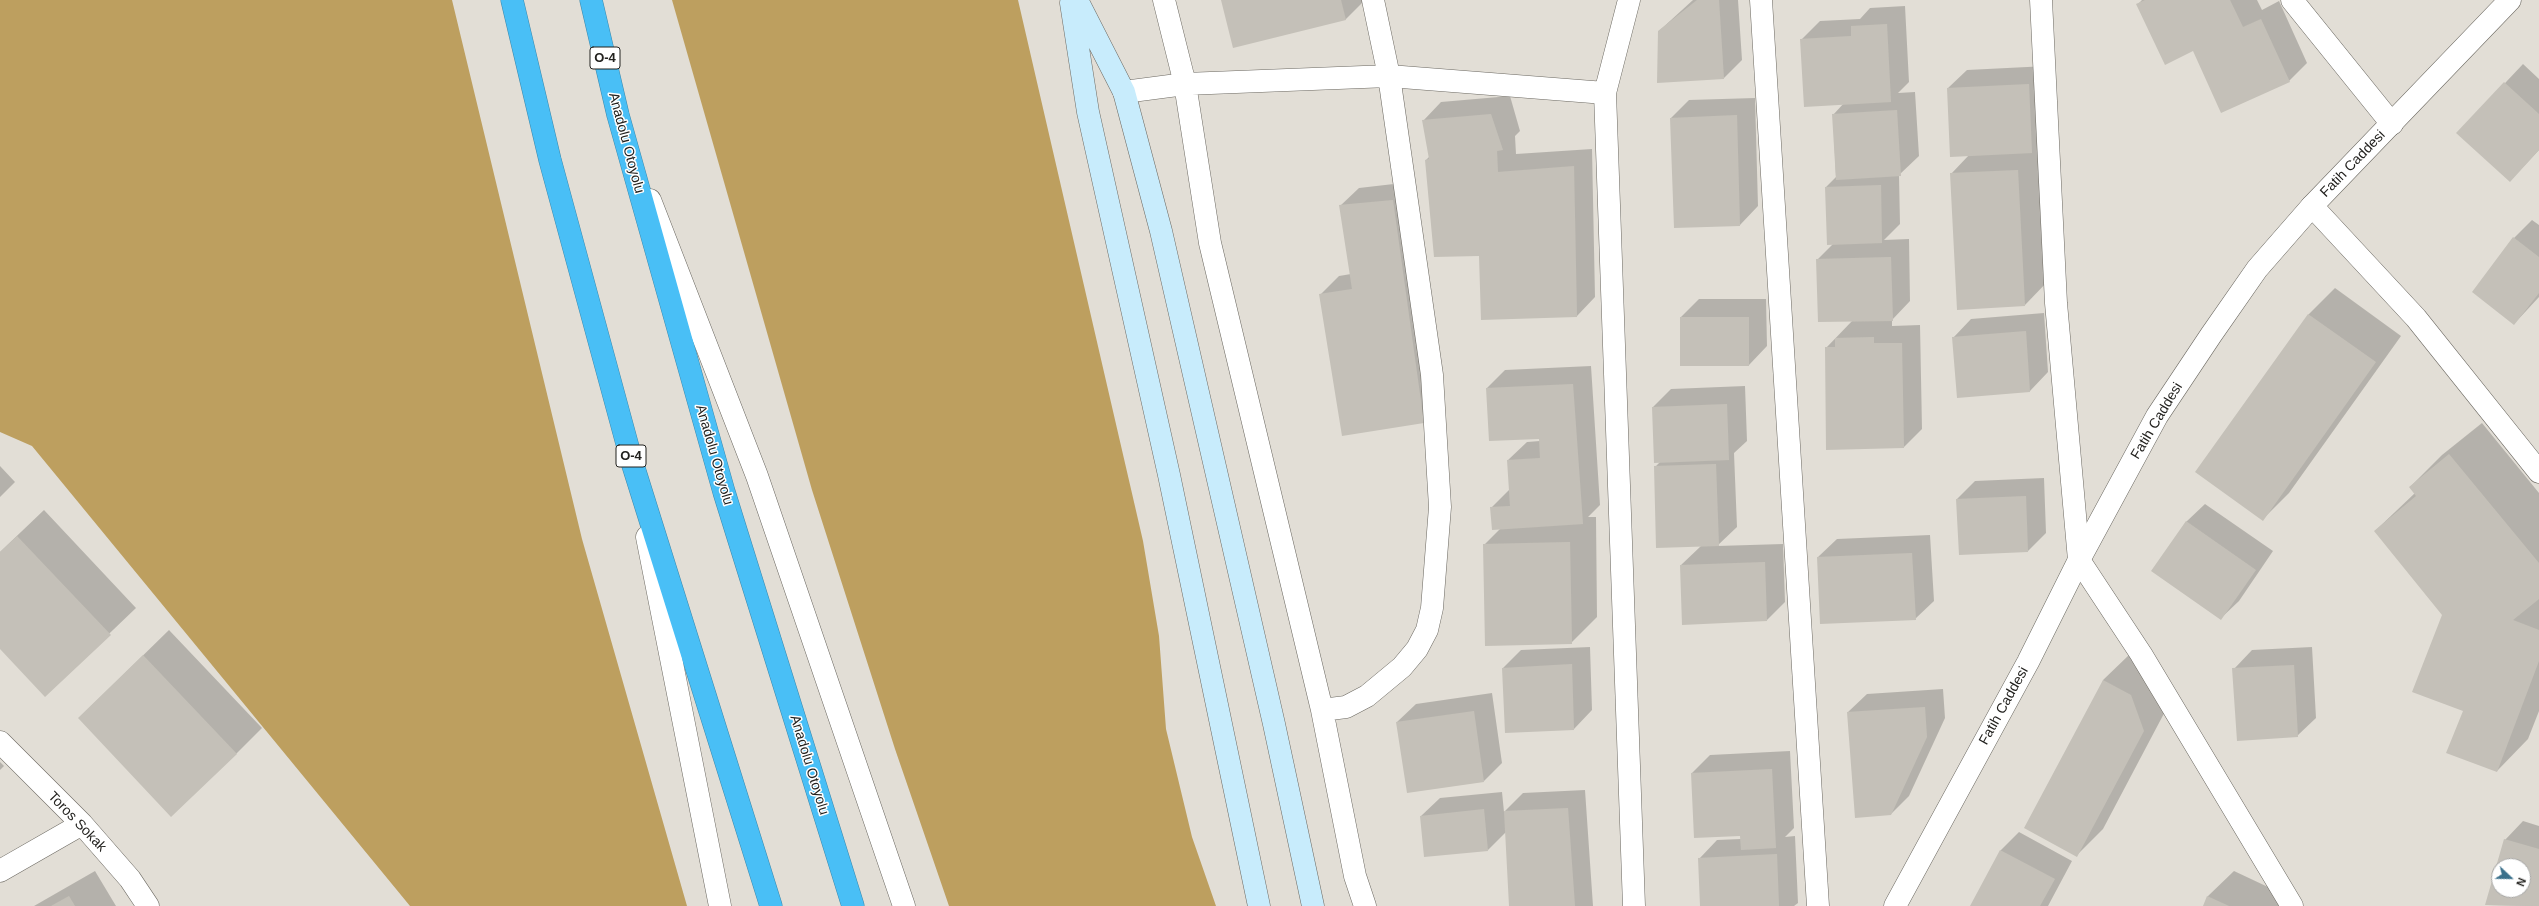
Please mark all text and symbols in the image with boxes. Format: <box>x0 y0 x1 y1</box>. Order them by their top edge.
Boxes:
road number: O-4 <box>590 47 620 69</box>
street label: Anadolu Otoyolu <box>604 91 648 195</box>
street label: Fatih Caddesi <box>2317 127 2389 201</box>
street label: Fatih Caddesi <box>2128 380 2186 462</box>
street label: Anadolu Otoyolu <box>692 403 736 507</box>
road number: O-4 <box>616 445 646 467</box>
street label: Fatih Caddesi <box>1976 664 2032 748</box>
street label: Anadolu Otoyolu <box>786 713 832 817</box>
street label: Toros Sokak <box>44 788 110 856</box>
north arrow <box>2491 858 2531 898</box>
text: N <box>2514 876 2528 888</box>

